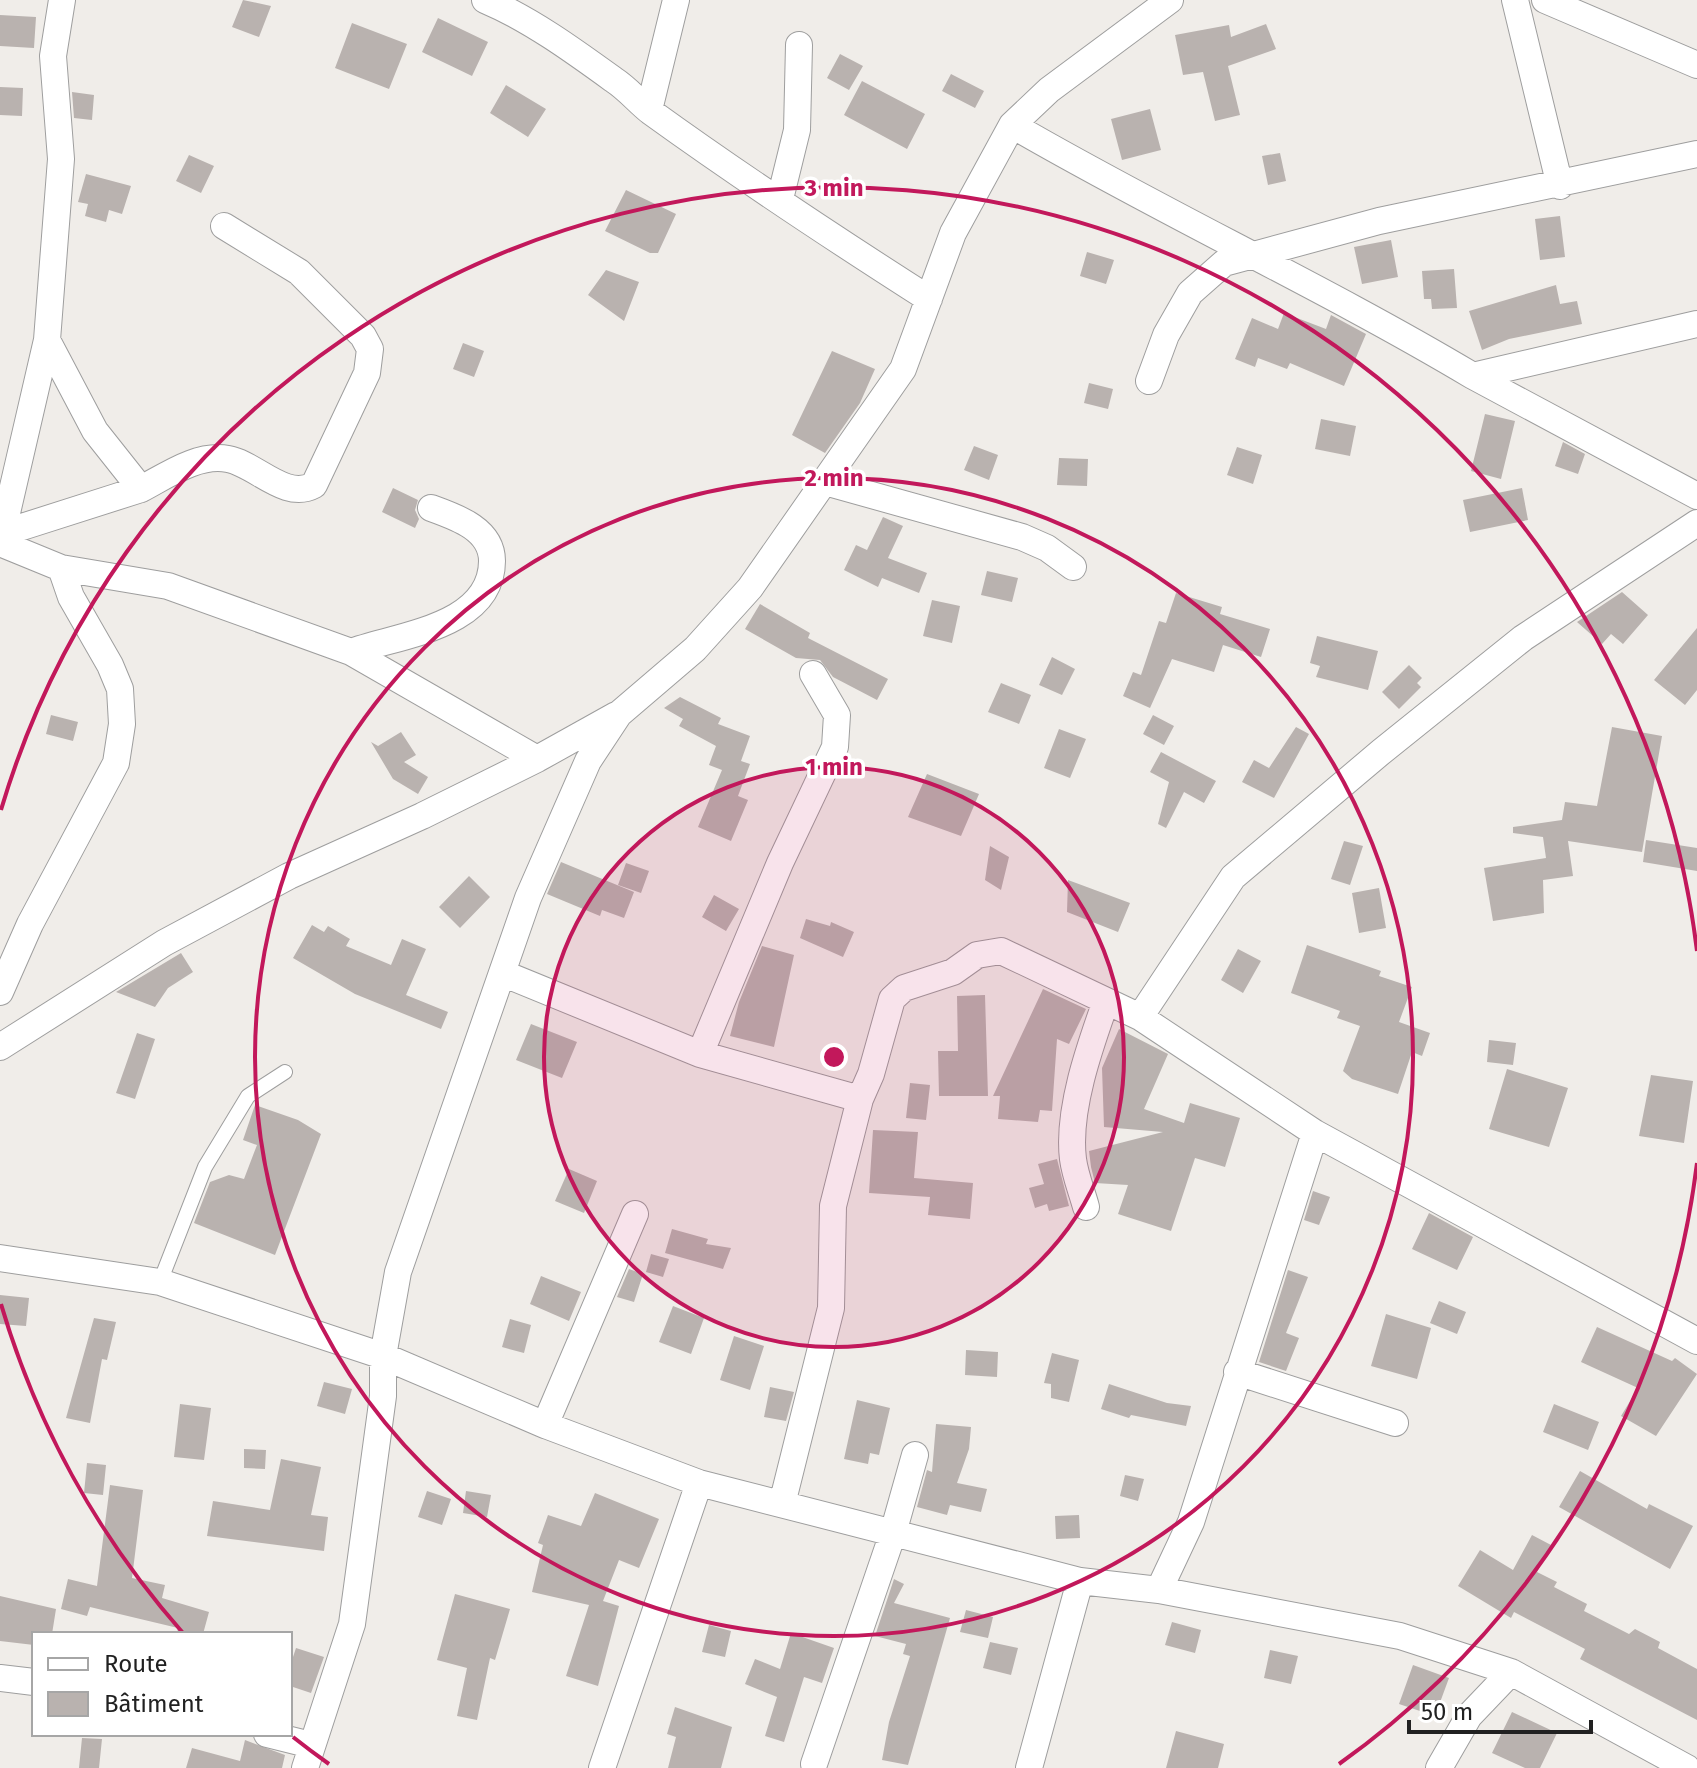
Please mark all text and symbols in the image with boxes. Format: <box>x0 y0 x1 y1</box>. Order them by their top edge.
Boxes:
text: 3 min <box>803 174 864 202</box>
text: 2 min <box>805 464 864 492</box>
text: 1 min <box>805 753 863 781</box>
centre of rings <box>820 1043 848 1071</box>
legend <box>32 1632 292 1736</box>
text: Route <box>104 1650 168 1678</box>
scale bar <box>1409 1684 1591 1734</box>
text: Bâtiment <box>104 1690 204 1718</box>
text: 50 m <box>1421 1698 1473 1726</box>

